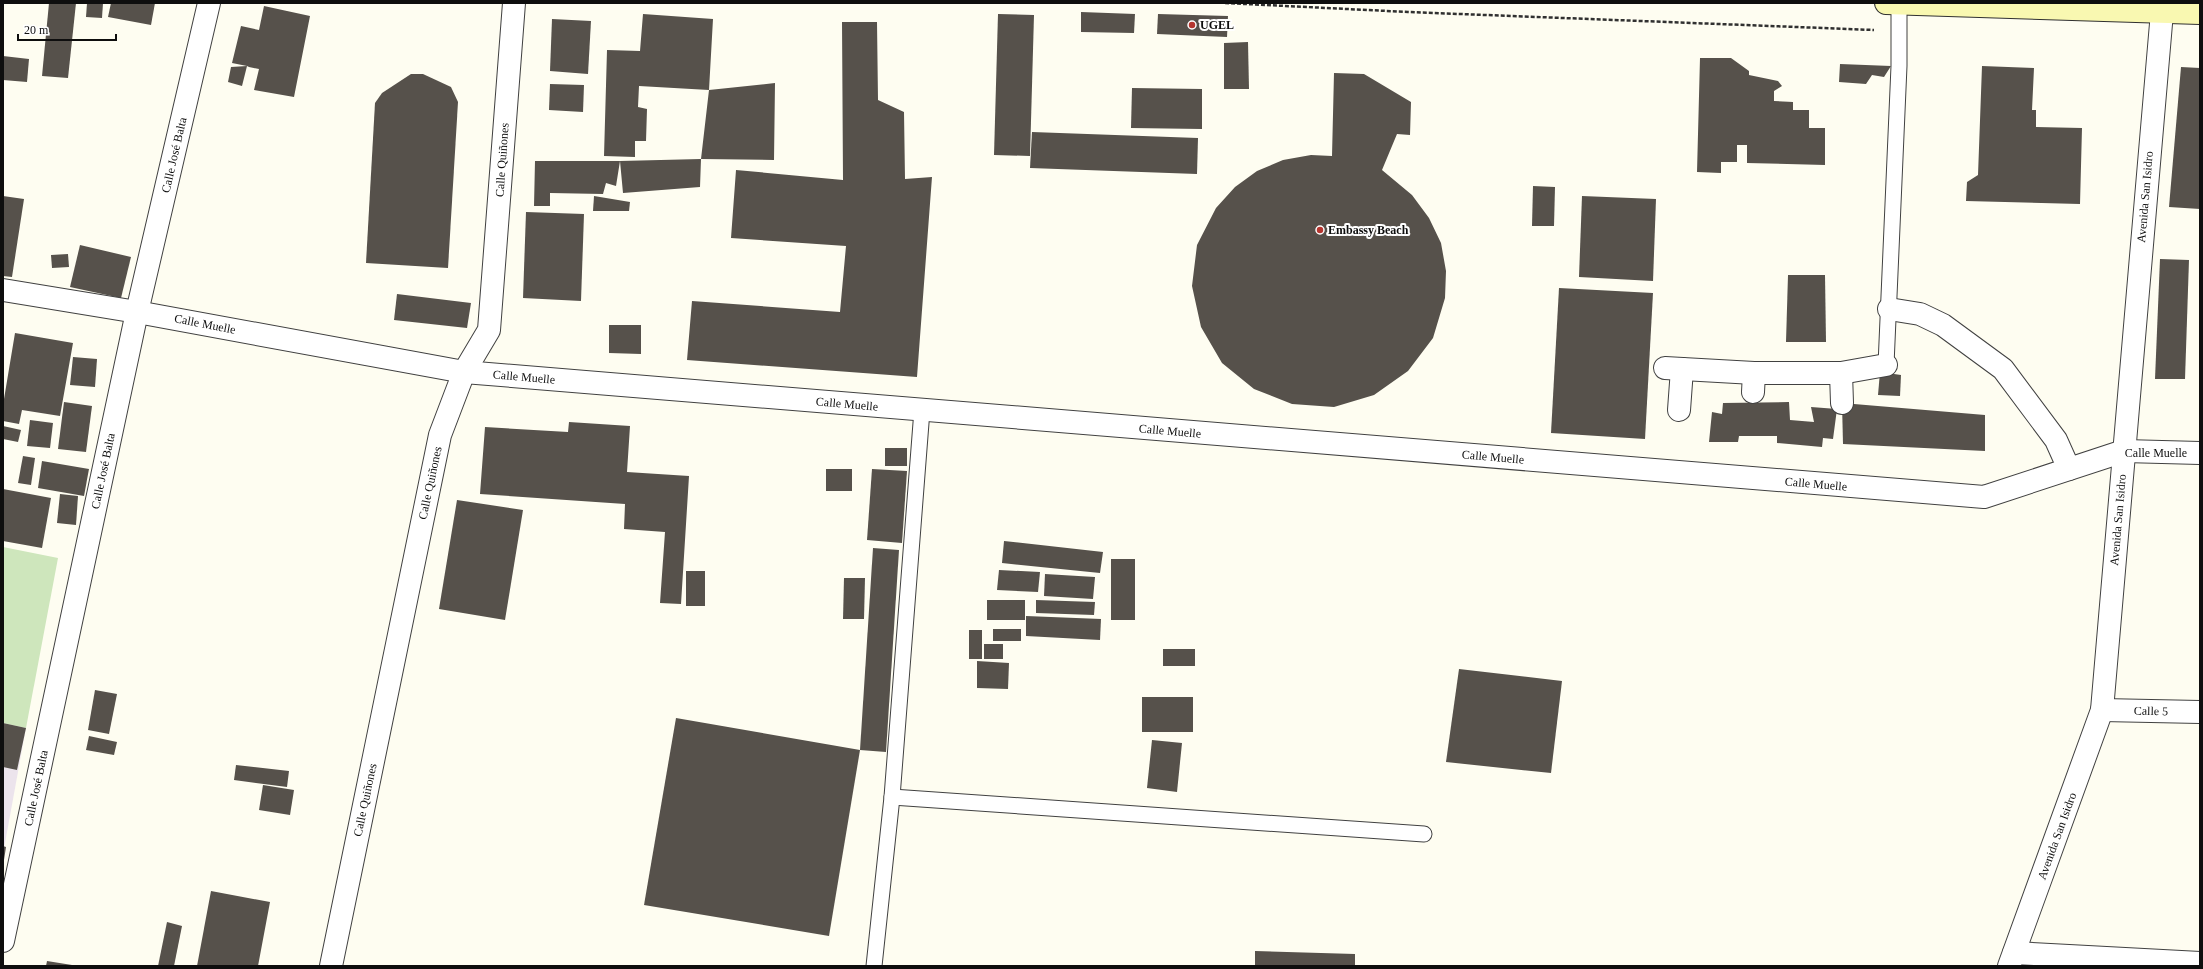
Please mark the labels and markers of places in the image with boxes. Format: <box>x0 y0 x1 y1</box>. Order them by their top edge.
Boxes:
place label: UGEL <box>1200 18 1234 32</box>
marker: UGEL <box>1187 20 1197 30</box>
place label: Embassy Beach <box>1328 223 1409 237</box>
marker: Embassy Beach <box>1315 225 1325 235</box>

